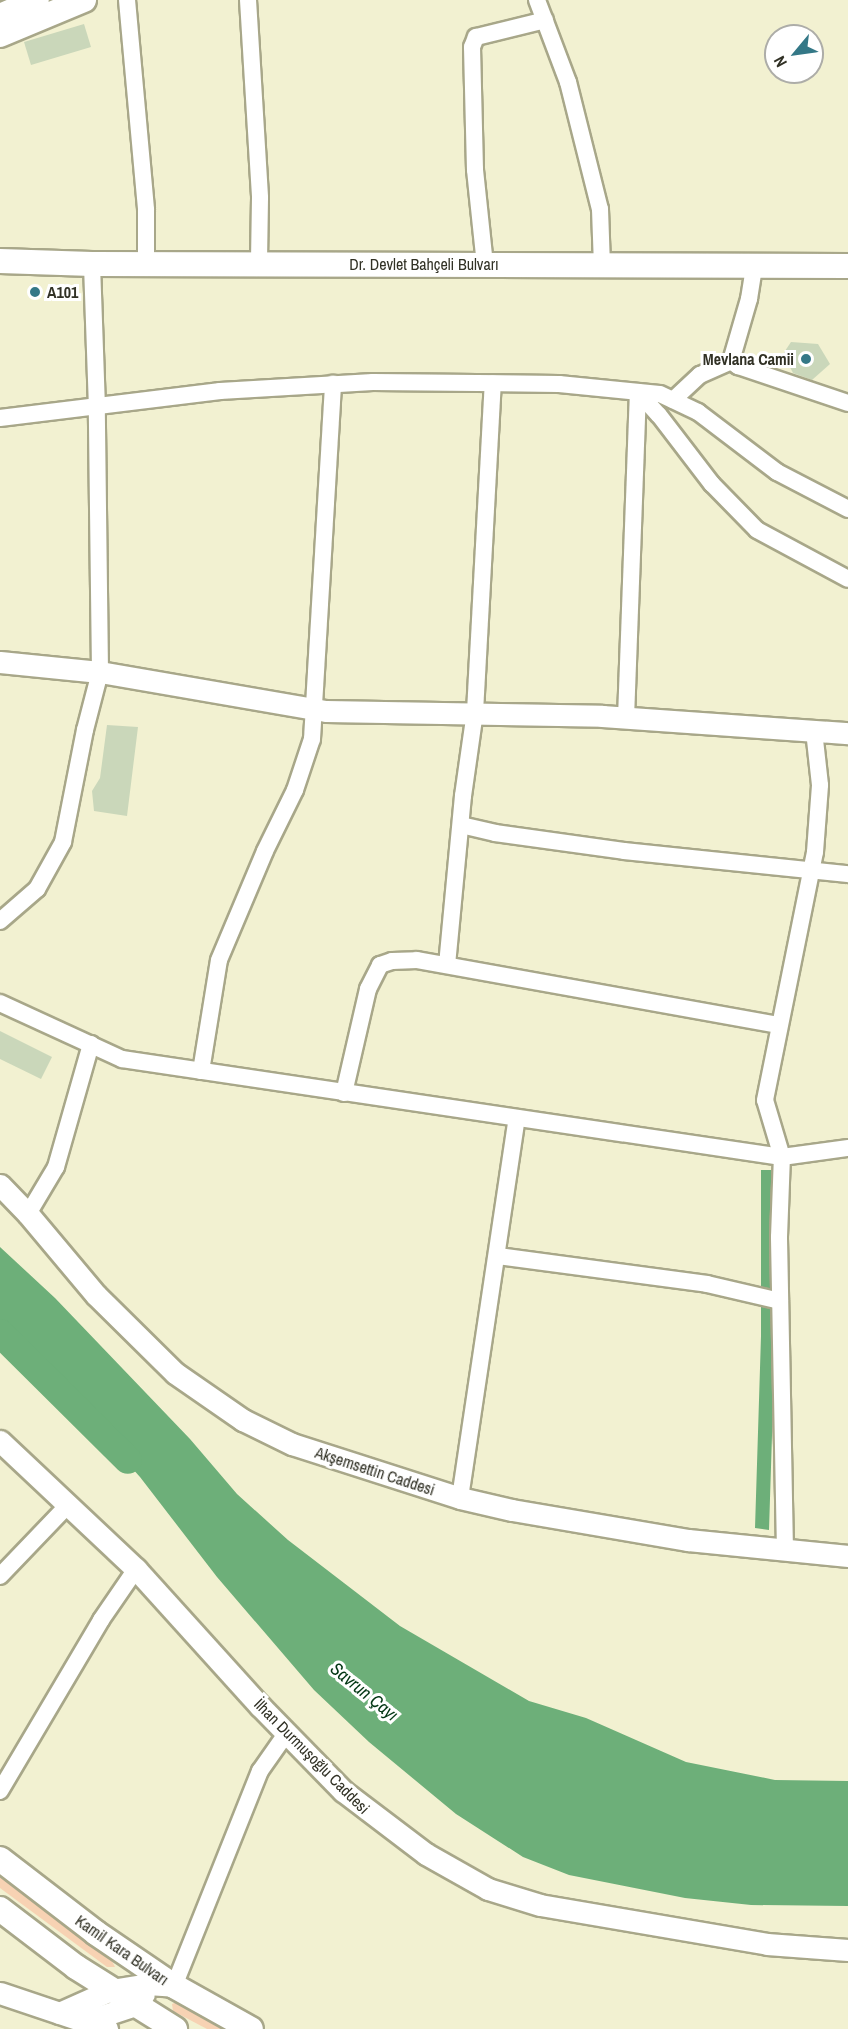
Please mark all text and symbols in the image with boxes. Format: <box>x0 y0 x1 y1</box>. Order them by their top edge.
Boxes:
north arrow <box>764 24 824 84</box>
text: N <box>768 52 792 71</box>
street label: Dr. Devlet Bahçeli Bulvarı <box>349 254 499 274</box>
place label: A101 <box>47 282 78 302</box>
marker: A101 <box>28 285 42 299</box>
place label: Mevlana Camii <box>703 349 794 369</box>
marker: Mevlana Camii <box>799 352 813 366</box>
street label: Akşemsettin Caddesi <box>313 1443 437 1499</box>
water label: Savrun Çayı <box>326 1658 402 1726</box>
street label: İlhan Durmuşoğlu Caddesi <box>250 1694 374 1818</box>
street label: Kamil Kara Bulvarı <box>72 1911 172 1989</box>

